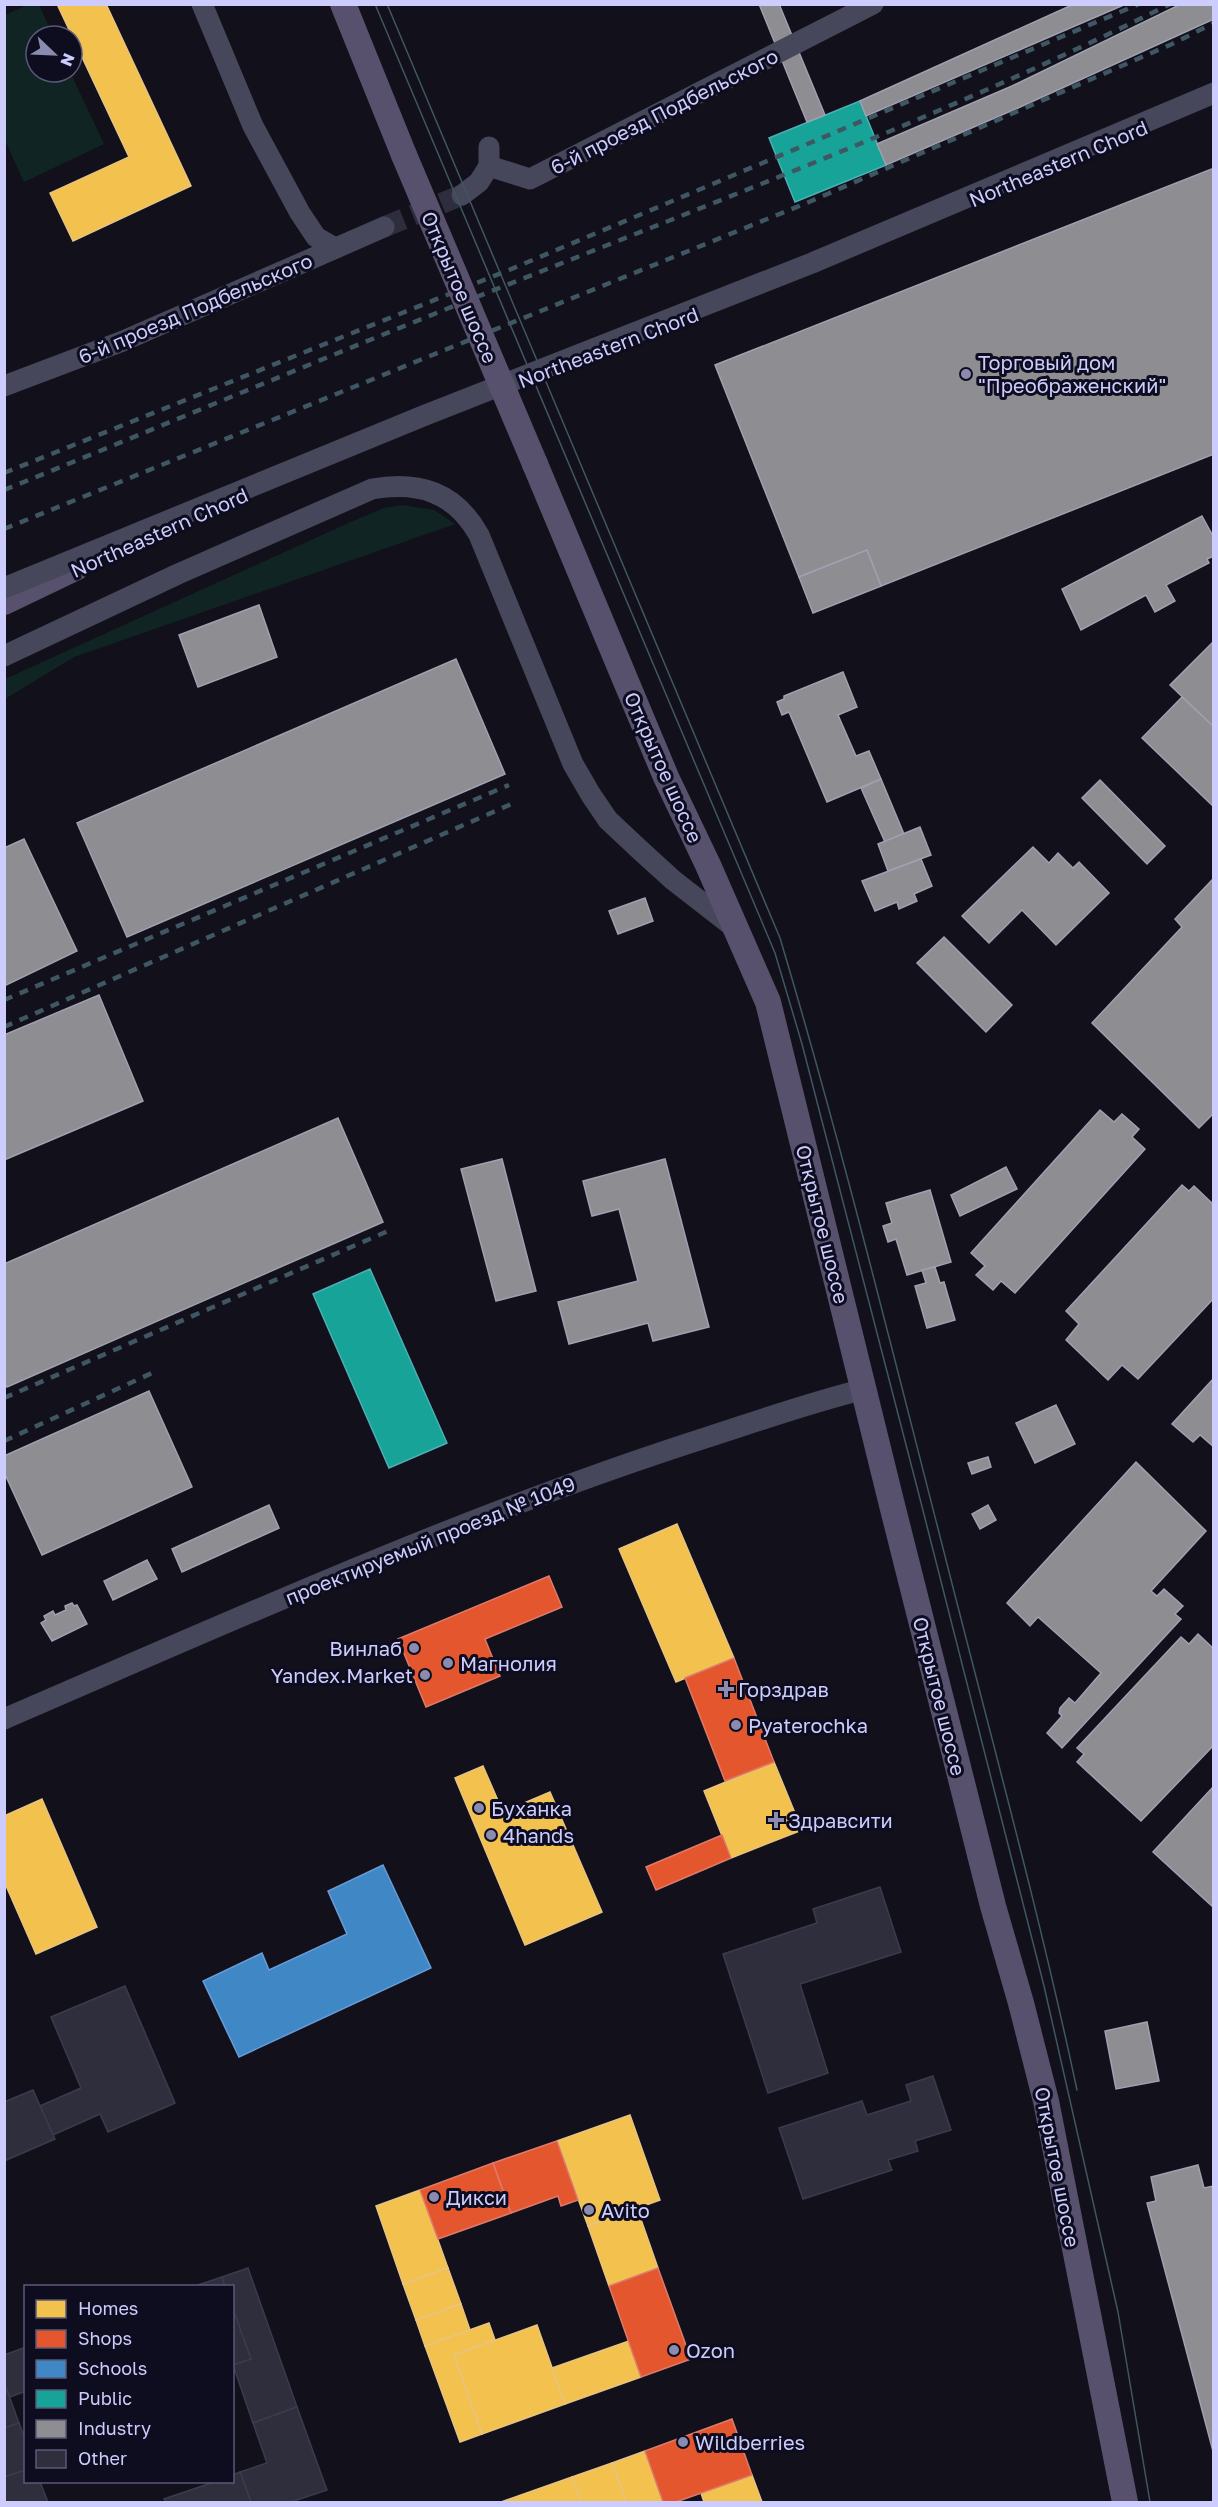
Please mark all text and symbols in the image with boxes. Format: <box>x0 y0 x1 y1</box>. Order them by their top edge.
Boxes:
north arrow <box>24 24 84 84</box>
street label: 6-й проезд Подбельского <box>546 43 782 179</box>
text: N <box>56 50 79 69</box>
street label: Northeastern Chord <box>965 115 1151 211</box>
street label: Открытое шоссе <box>417 207 503 367</box>
street label: 6-й проезд Подбельского <box>74 248 316 368</box>
street label: Northeastern Chord <box>514 301 702 393</box>
place label: Торговый дом "Преображенский" <box>978 350 1166 397</box>
marker: Торговый дом "Преображенский" <box>959 367 973 381</box>
street label: Northeastern Chord <box>67 482 251 582</box>
street label: Открытое шоссе <box>620 688 708 846</box>
street label: Открытое шоссе <box>792 1142 854 1306</box>
street label: проектируемый проезд № 1049 <box>281 1471 579 1609</box>
street label: Открытое шоссе <box>909 1614 971 1778</box>
place label: Винлаб <box>329 1636 402 1660</box>
marker: Винлаб <box>407 1641 421 1655</box>
place label: Магнолия <box>460 1651 557 1675</box>
marker: Магнолия <box>441 1656 455 1670</box>
place label: Yandex.Market <box>271 1663 413 1687</box>
marker: Yandex.Market <box>418 1668 432 1682</box>
place label: Горздрав <box>738 1677 829 1701</box>
marker: Горздрав <box>719 1682 733 1696</box>
place label: Pyaterochka <box>748 1713 868 1737</box>
marker: Pyaterochka <box>729 1718 743 1732</box>
place label: Буханка <box>491 1796 572 1820</box>
marker: Буханка <box>472 1801 486 1815</box>
place label: Здравсити <box>788 1808 893 1832</box>
marker: Здравсити <box>769 1813 783 1827</box>
place label: 4hands <box>503 1823 574 1847</box>
marker: 4hands <box>484 1828 498 1842</box>
street label: Открытое шоссе <box>1031 2085 1085 2249</box>
place label: Дикси <box>446 2185 507 2209</box>
marker: Дикси <box>427 2190 441 2204</box>
place label: Avito <box>601 2198 650 2222</box>
marker: Avito <box>582 2203 596 2217</box>
legend <box>24 2285 234 2483</box>
text: Homes <box>78 2297 138 2319</box>
text: Shops <box>78 2327 132 2349</box>
place label: Ozon <box>686 2338 735 2362</box>
marker: Ozon <box>667 2343 681 2357</box>
text: Schools <box>78 2357 147 2379</box>
text: Public <box>78 2387 132 2409</box>
text: Industry <box>78 2417 151 2439</box>
place label: Wildberries <box>695 2430 805 2454</box>
marker: Wildberries <box>676 2435 690 2449</box>
text: Other <box>78 2447 127 2469</box>

